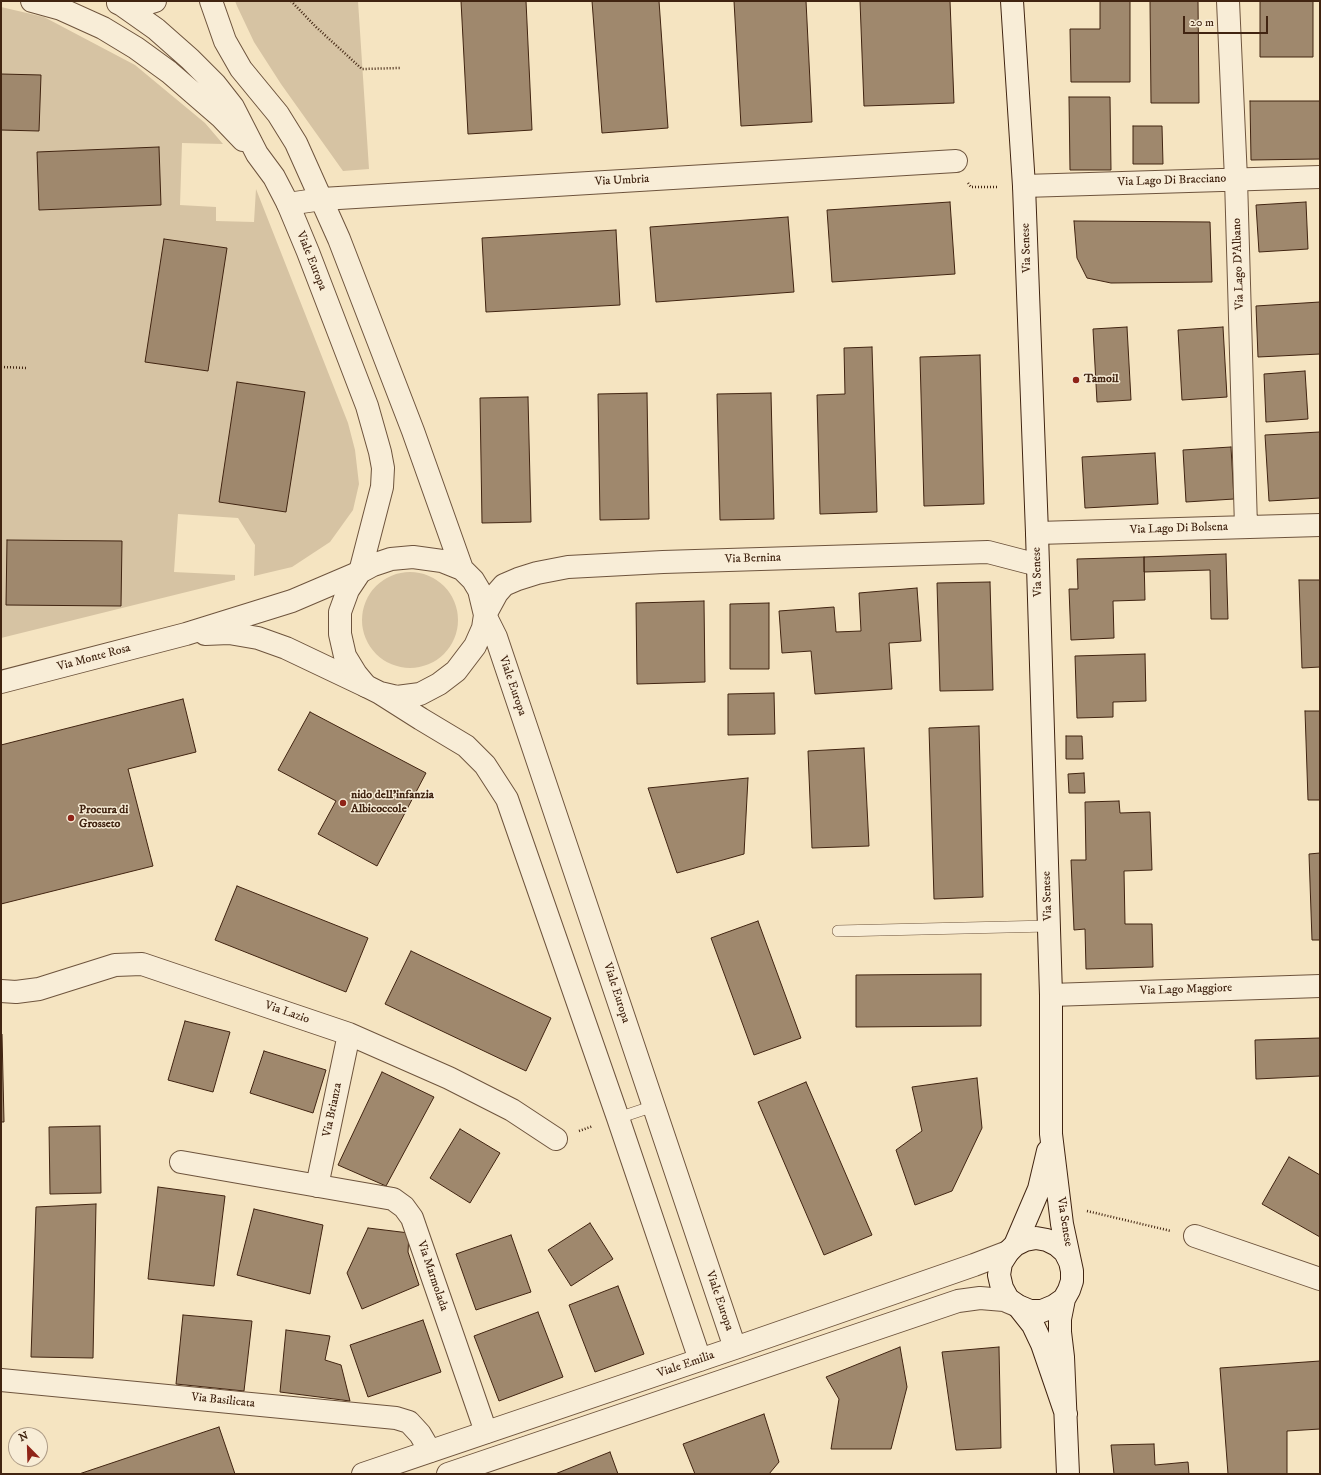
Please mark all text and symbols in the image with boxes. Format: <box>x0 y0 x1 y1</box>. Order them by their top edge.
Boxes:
scale bar <box>1185 8 1270 34</box>
text: 20 m <box>1190 15 1214 30</box>
street label: Via Umbria <box>594 172 650 190</box>
street label: Via Lago Di Bracciano <box>1118 172 1226 190</box>
street label: Via Lago D'Albano <box>1230 218 1248 310</box>
street label: Via Senese <box>1019 223 1035 273</box>
street label: Viale Europa <box>293 229 329 293</box>
place label: Tamoil <box>1084 373 1119 387</box>
marker: Tamoil <box>1071 375 1081 385</box>
street label: Via Lago Di Bolsena <box>1130 520 1228 538</box>
street label: Via Senese <box>1030 547 1046 597</box>
street label: Via Bernina <box>725 551 781 567</box>
street label: Via Monte Rosa <box>56 641 132 675</box>
street label: Viale Europa <box>495 654 529 718</box>
place label: nido dell'infanzia Albicoccole <box>351 789 434 817</box>
marker: nido dell'infanzia Albicoccole <box>338 798 348 808</box>
place label: Procura di Grosseto <box>79 804 128 832</box>
marker: Procura di Grosseto <box>66 813 76 823</box>
street label: Via Senese <box>1040 871 1056 921</box>
street label: Viale Europa <box>599 961 633 1025</box>
street label: Via Lago Maggiore <box>1140 981 1232 999</box>
street label: Via Lazio <box>263 999 311 1027</box>
street label: Via Brianza <box>320 1082 346 1138</box>
street label: Via Senese <box>1053 1196 1075 1248</box>
street label: Via Marmolada <box>413 1239 451 1313</box>
street label: Viale Europa <box>702 1269 736 1333</box>
street label: Viale Emilia <box>656 1349 716 1381</box>
street label: Via Basilicata <box>190 1390 256 1412</box>
north arrow <box>8 1427 48 1467</box>
text: N <box>17 1429 31 1445</box>

